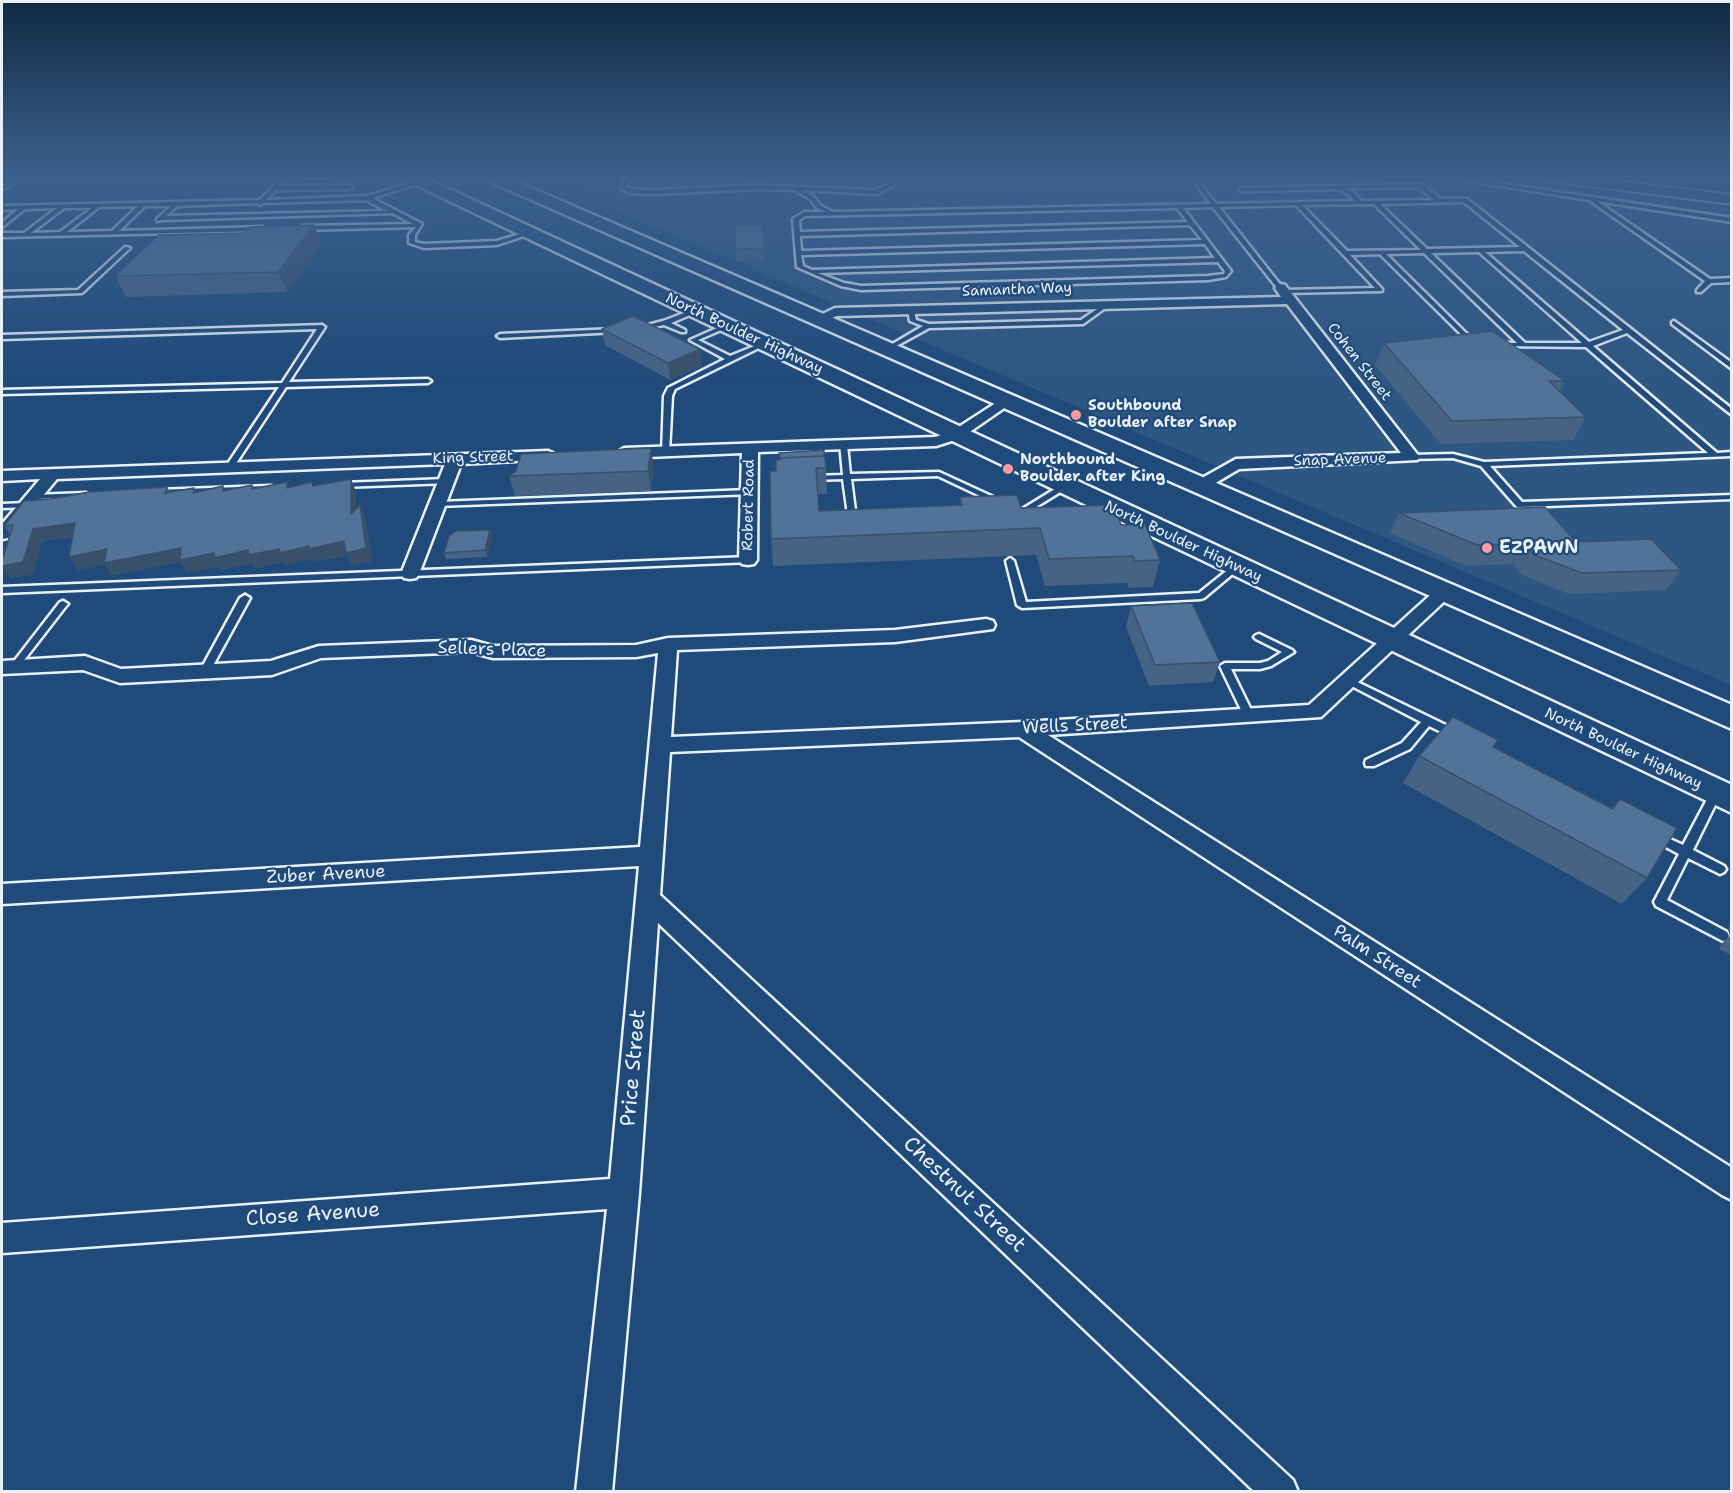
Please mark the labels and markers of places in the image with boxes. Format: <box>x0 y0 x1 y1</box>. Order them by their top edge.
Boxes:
place label: Southbound Boulder after Snap <box>1088 397 1237 432</box>
marker: Southbound Boulder after Snap <box>1069 408 1083 422</box>
place label: Northbound Boulder after King <box>1020 451 1165 486</box>
marker: Northbound Boulder after King <box>1001 462 1015 476</box>
place label: EZPAWN <box>1499 537 1578 559</box>
marker: EZPAWN <box>1480 541 1494 555</box>

